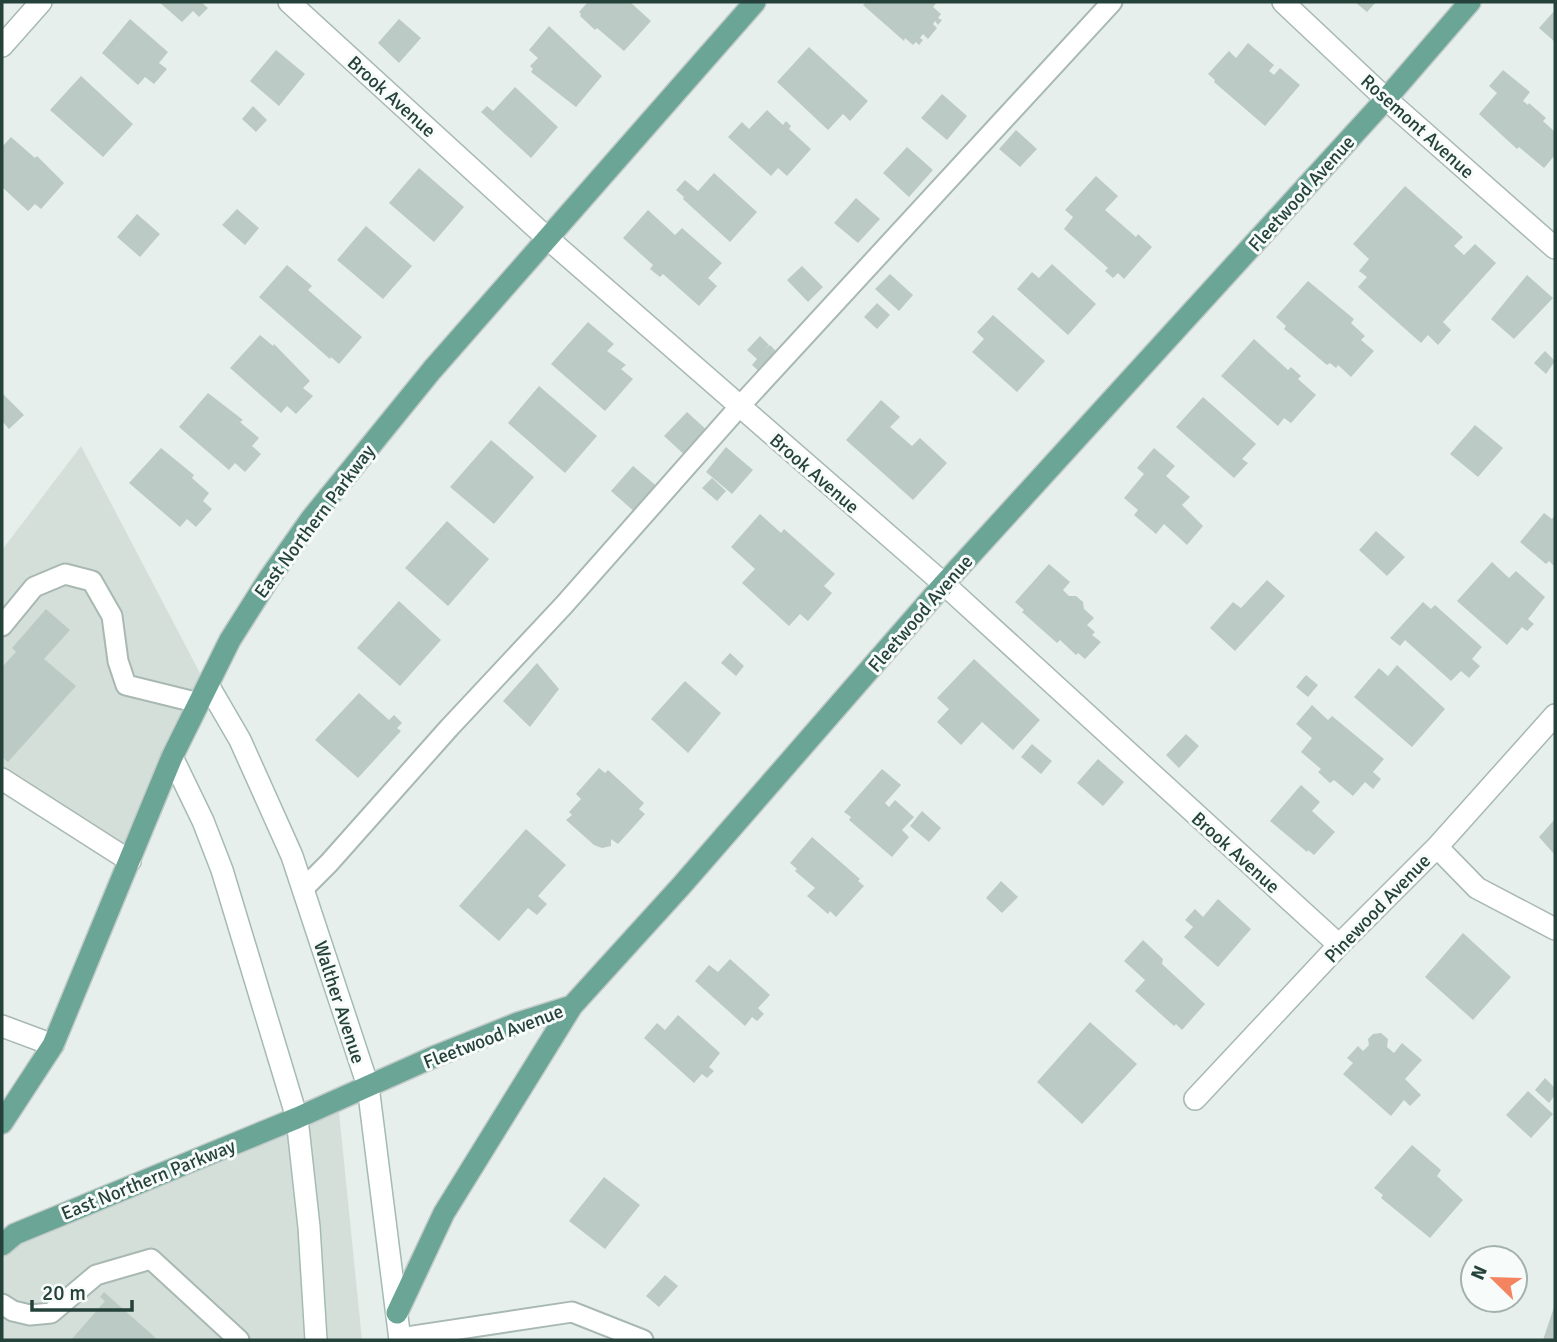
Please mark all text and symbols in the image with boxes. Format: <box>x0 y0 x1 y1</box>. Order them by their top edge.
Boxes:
street label: Brook Avenue <box>342 51 441 143</box>
street label: Rosemont Avenue <box>1356 69 1479 184</box>
street label: Fleetwood Avenue <box>1243 131 1360 257</box>
street label: Brook Avenue <box>765 428 864 519</box>
street label: East Northern Parkway <box>249 440 380 603</box>
street label: Fleetwood Avenue <box>863 550 978 677</box>
street label: Brook Avenue <box>1186 807 1285 899</box>
street label: Pinewood Avenue <box>1320 849 1436 968</box>
street label: Walther Avenue <box>308 938 370 1067</box>
street label: Fleetwood Avenue <box>420 999 567 1075</box>
street label: East Northern Parkway <box>58 1134 239 1226</box>
north arrow <box>1459 1244 1529 1314</box>
text: N <box>1466 1262 1493 1284</box>
scale bar <box>32 1268 131 1312</box>
text: 20 m <box>42 1280 86 1306</box>

